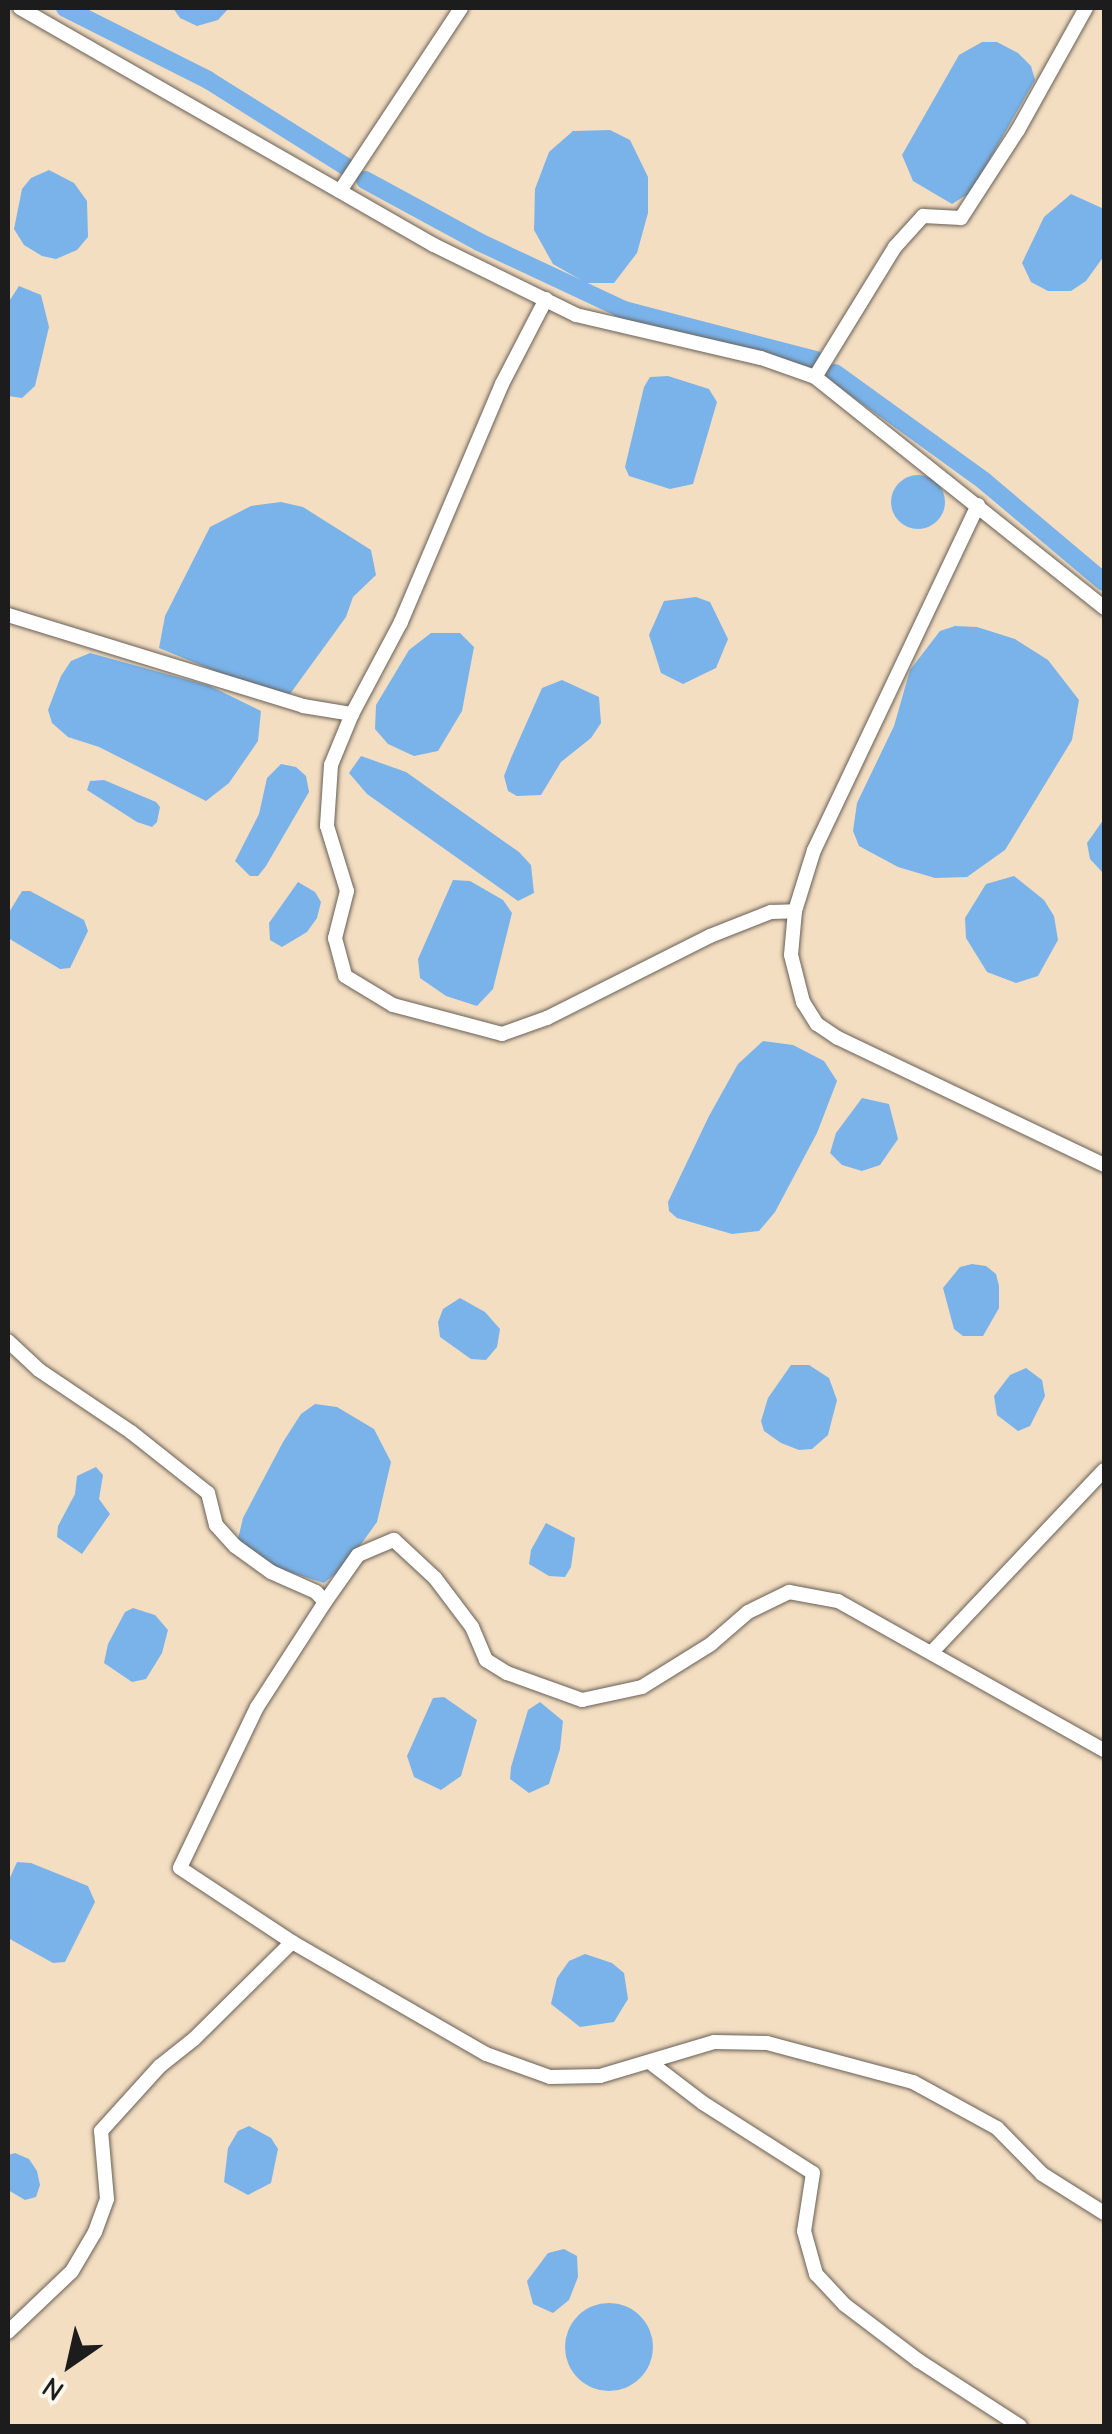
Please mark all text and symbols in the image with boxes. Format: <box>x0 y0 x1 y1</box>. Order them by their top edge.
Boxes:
north arrow <box>20 2314 120 2414</box>
text: N <box>37 2371 70 2407</box>

